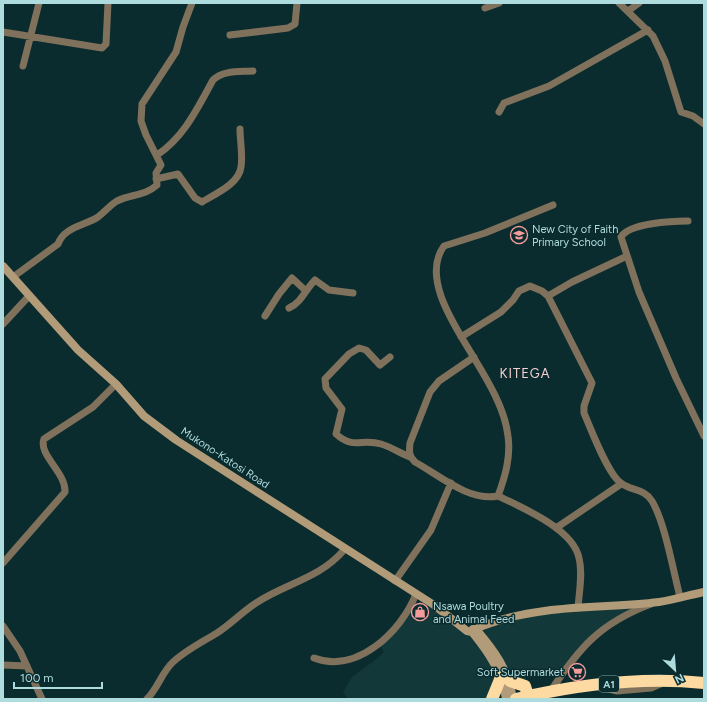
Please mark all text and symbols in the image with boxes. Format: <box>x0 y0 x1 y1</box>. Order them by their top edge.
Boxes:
place label: New City of Faith Primary School <box>532 223 618 249</box>
school or university icon: New City of Faith Primary School <box>509 225 529 245</box>
district label: KITEGA <box>500 366 550 381</box>
street label: Mukono-Katosi Road <box>178 425 272 491</box>
place label: Nsawa Poultry and Animal Feed <box>433 600 515 626</box>
shop icon: Nsawa Poultry and Animal Feed <box>410 602 430 622</box>
north arrow <box>655 650 695 690</box>
supermarket icon: Soft Supermarket <box>567 662 587 682</box>
scale bar <box>14 664 102 690</box>
place label: Soft Supermarket <box>477 666 564 679</box>
text: 100 m <box>20 671 54 685</box>
text: N <box>672 671 686 686</box>
road number: A1 <box>599 676 619 692</box>

